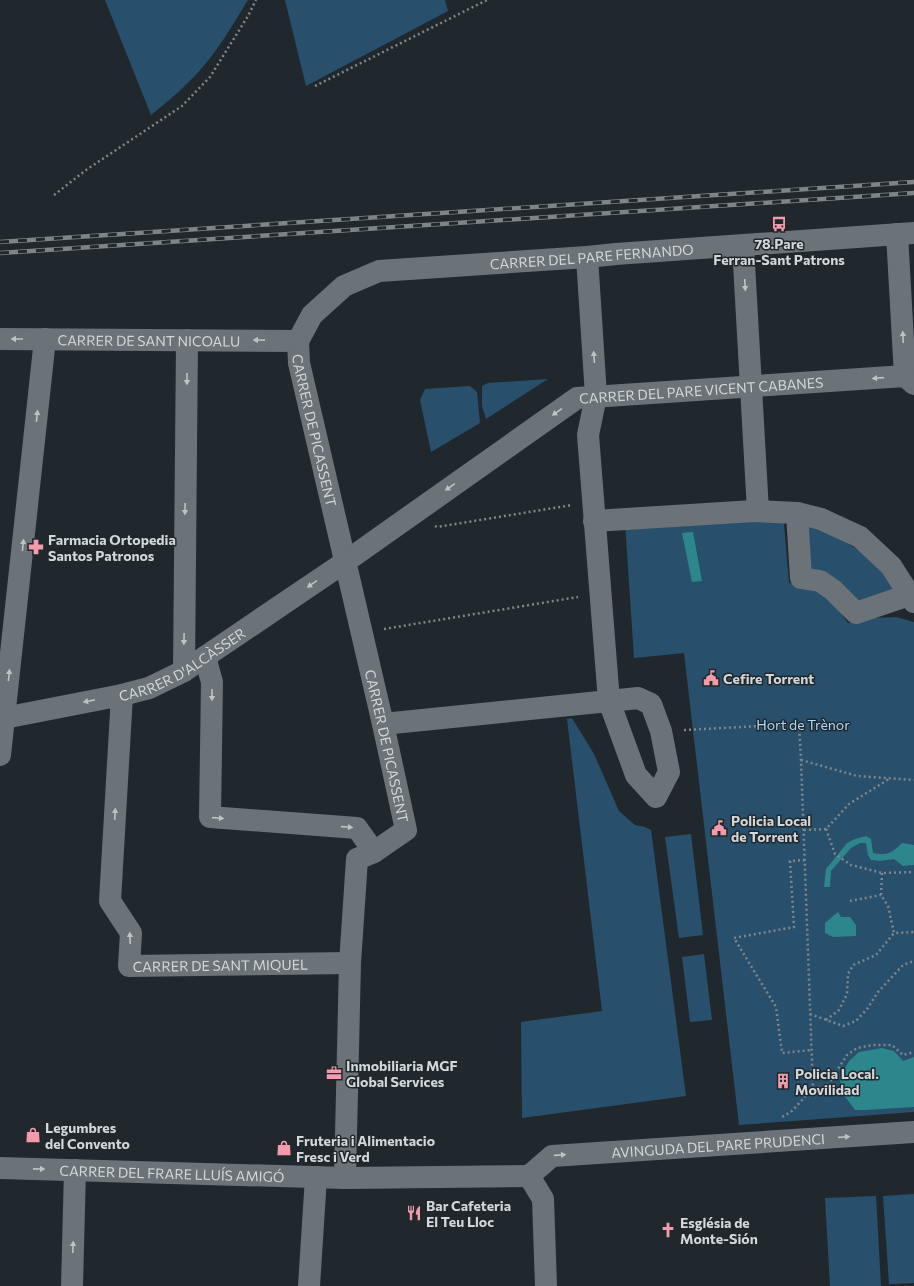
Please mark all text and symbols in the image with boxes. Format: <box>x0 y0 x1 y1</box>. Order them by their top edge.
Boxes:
bus stop icon: 78.Pare Ferran-Sant Patrons <box>770 215 788 233</box>
place label: 78.Pare Ferran-Sant Patrons <box>713 235 845 268</box>
street label: CARRER DEL PARE FERNANDO <box>489 240 694 272</box>
one-way arrow <box>741 279 748 291</box>
street label: CARRER DE SANT NICOALU <box>58 331 240 349</box>
one-way arrow <box>899 331 906 343</box>
one-way arrow <box>10 336 23 342</box>
one-way arrow <box>252 337 265 343</box>
one-way arrow <box>590 351 597 363</box>
street label: CARRER DE PICASSENT <box>290 354 341 508</box>
one-way arrow <box>184 373 190 386</box>
street label: CARRER DEL PARE VICENT CABANES <box>579 373 824 406</box>
one-way arrow <box>872 375 884 382</box>
one-way arrow <box>551 408 562 416</box>
one-way arrow <box>33 410 40 422</box>
one-way arrow <box>445 483 456 491</box>
one-way arrow <box>182 503 188 516</box>
place label: Farmacia Ortopedia Santos Patronos <box>48 531 176 564</box>
pharmacy icon: Farmacia Ortopedia Santos Patronos <box>27 538 45 556</box>
one-way arrow <box>19 539 26 551</box>
one-way arrow <box>307 580 318 588</box>
street label: CARRER D'ALCÀSSER <box>117 624 248 704</box>
one-way arrow <box>181 633 187 646</box>
street label: CARRER DE PICASSENT <box>362 668 413 824</box>
one-way arrow <box>6 669 12 681</box>
public building icon: Cefire Torrent <box>702 669 720 687</box>
place label: Cefire Torrent <box>723 670 814 687</box>
one-way arrow <box>209 689 215 702</box>
one-way arrow <box>83 699 95 705</box>
park label: Hort de Trènor <box>756 716 850 733</box>
one-way arrow <box>112 808 119 820</box>
place label: Policia Local de Torrent <box>731 812 811 845</box>
one-way arrow <box>212 814 224 821</box>
public building icon: Policia Local de Torrent <box>710 819 728 837</box>
one-way arrow <box>341 824 353 831</box>
one-way arrow <box>127 931 133 944</box>
street label: CARRER DE SANT MIQUEL <box>133 955 308 974</box>
place label: Inmobiliaria MGF Global Services <box>346 1057 458 1090</box>
office icon: Inmobiliaria MGF Global Services <box>325 1064 343 1082</box>
place label: Policia Local. Movilidad <box>795 1065 879 1098</box>
building icon: Policia Local. Movilidad <box>774 1072 792 1090</box>
place label: Legumbres del Convento <box>45 1119 130 1152</box>
shop icon: Legumbres del Convento <box>24 1126 42 1144</box>
street label: AVINGUDA DEL PARE PRUDENCI <box>611 1129 825 1161</box>
place label: Fruteria i Alimentacio Fresc i Verd <box>296 1132 435 1165</box>
one-way arrow <box>838 1133 850 1140</box>
shop icon: Fruteria i Alimentacio Fresc i Verd <box>275 1139 293 1157</box>
one-way arrow <box>554 1152 566 1159</box>
street label: CARRER DEL FRARE LLUÍS AMIGÓ <box>59 1161 285 1185</box>
one-way arrow <box>33 1166 46 1172</box>
place label: Bar Cafeteria El Teu Lloc <box>426 1197 511 1230</box>
restaurant icon: Bar Cafeteria El Teu Lloc <box>405 1204 423 1222</box>
place label: Església de Monte-Sión <box>680 1214 758 1247</box>
church icon: Església de Monte-Sión <box>659 1221 677 1239</box>
one-way arrow <box>70 1240 76 1253</box>

